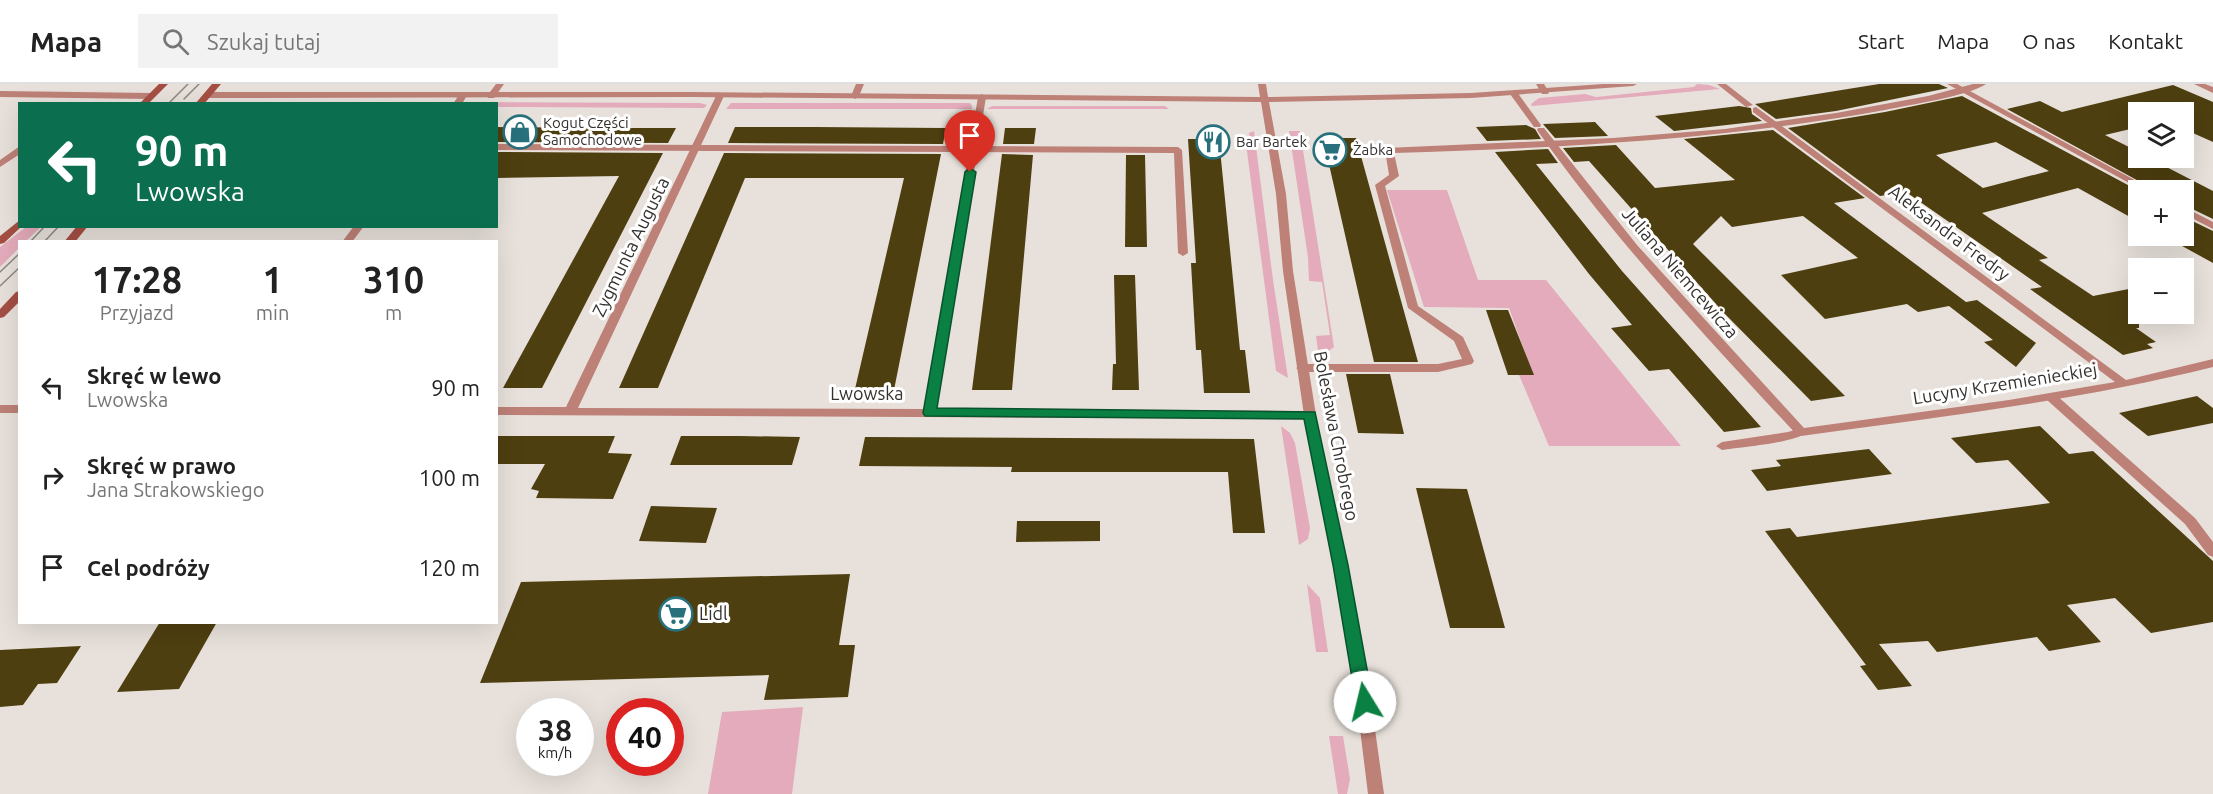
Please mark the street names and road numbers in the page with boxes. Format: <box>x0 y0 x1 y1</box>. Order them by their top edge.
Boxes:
street label: Zygmunta Augusta <box>588 174 672 319</box>
street label: Aleksandra Fredry <box>1885 180 2014 284</box>
street label: Juliana Niemcewicza <box>1619 203 1743 342</box>
street label: Bolesława Chrobrego <box>1311 349 1363 522</box>
street label: Lucyny Krzemienieckiej <box>1911 359 2098 407</box>
street label: Lwowska <box>830 383 904 403</box>

